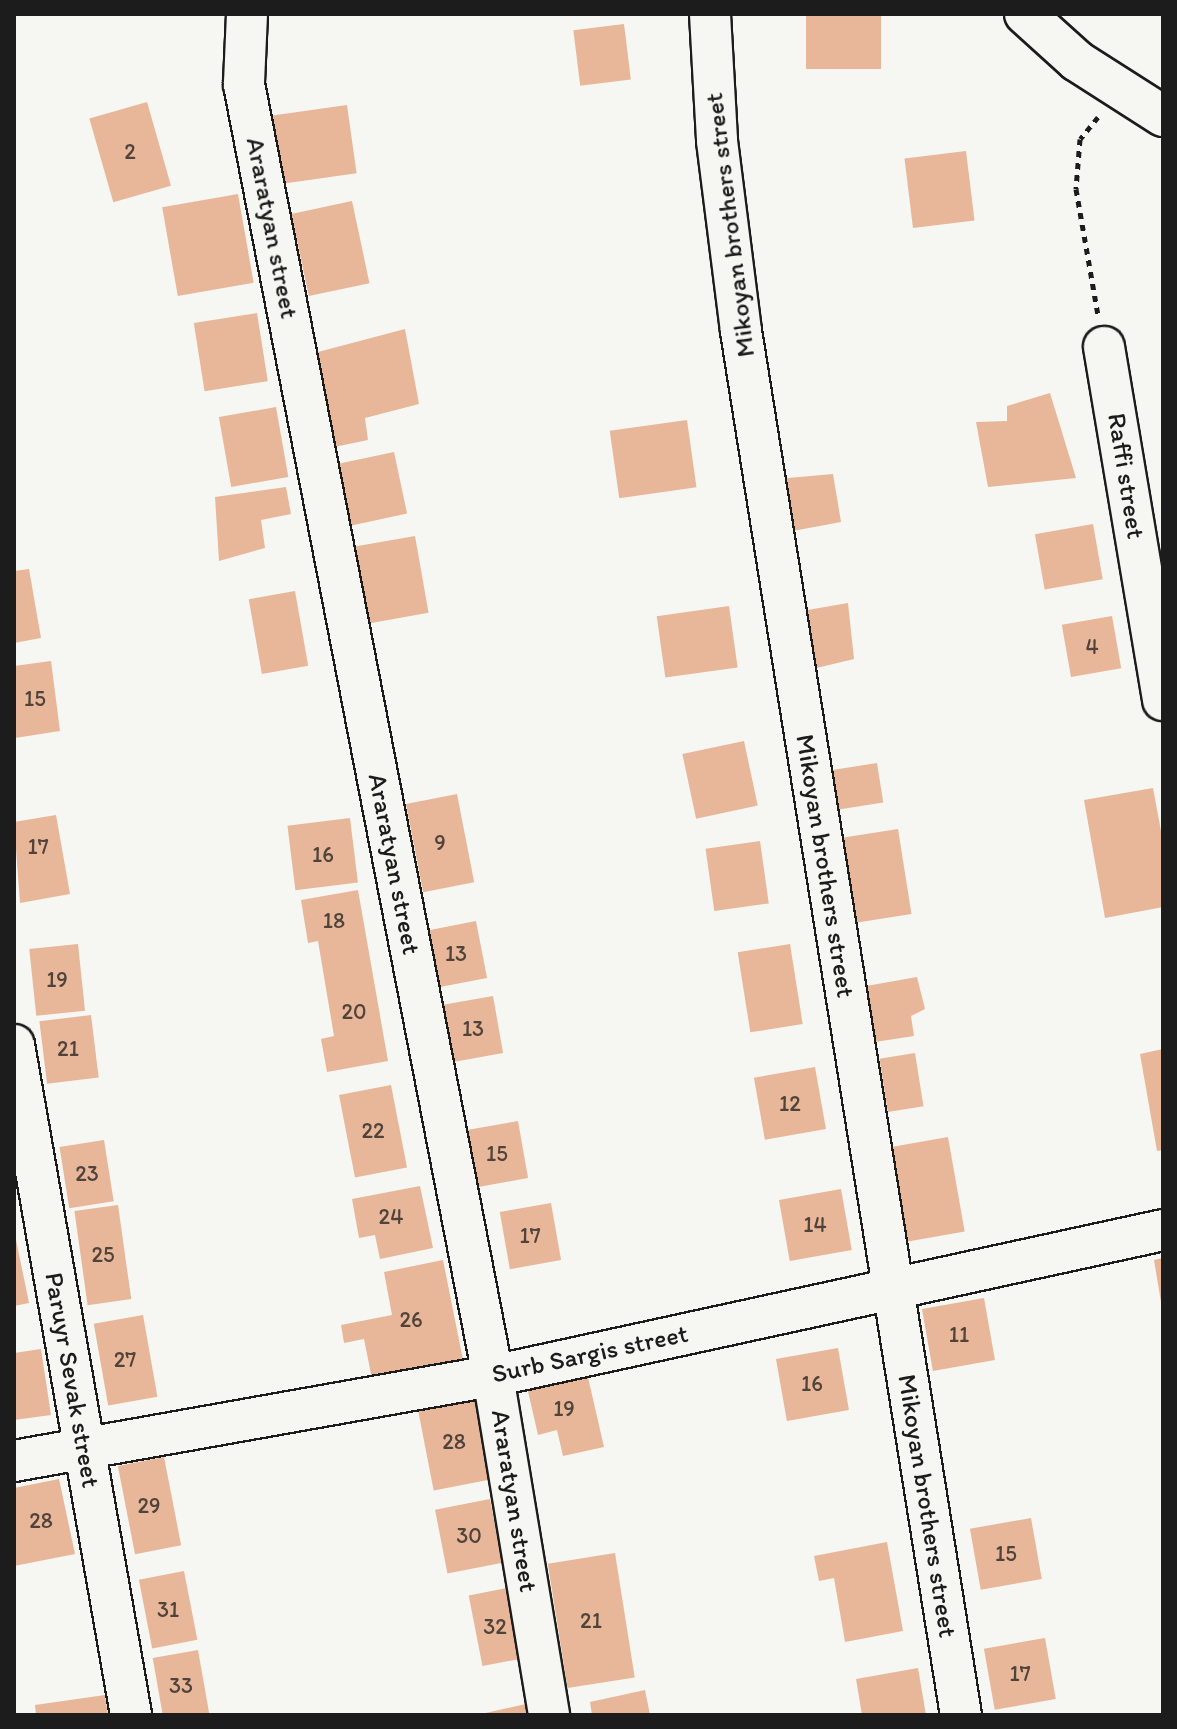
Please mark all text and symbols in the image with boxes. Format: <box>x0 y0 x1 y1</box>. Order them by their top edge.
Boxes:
street label: Mikoyan brothers street <box>698 91 762 359</box>
street label: Araratyan street <box>239 135 305 321</box>
house number: 2 <box>124 139 136 165</box>
street label: Raffi street <box>1101 411 1151 541</box>
house number: 4 <box>1085 634 1099 660</box>
house number: 15 <box>24 686 46 712</box>
street label: Mikoyan brothers street <box>789 732 861 1000</box>
street label: Araratyan street <box>361 771 427 957</box>
house number: 9 <box>434 830 446 856</box>
house number: 17 <box>27 834 49 860</box>
house number: 16 <box>312 842 334 868</box>
house number: 18 <box>323 908 345 934</box>
house number: 13 <box>445 941 467 967</box>
house number: 19 <box>46 967 68 993</box>
house number: 20 <box>341 999 367 1025</box>
house number: 13 <box>462 1016 484 1042</box>
house number: 21 <box>57 1036 79 1062</box>
house number: 12 <box>779 1091 801 1117</box>
house number: 22 <box>361 1118 385 1144</box>
house number: 15 <box>486 1141 508 1167</box>
house number: 23 <box>75 1161 99 1187</box>
house number: 24 <box>379 1204 403 1230</box>
house number: 14 <box>803 1212 827 1238</box>
house number: 17 <box>519 1223 541 1249</box>
house number: 25 <box>91 1242 115 1268</box>
street label: Paruyr Sevak street <box>38 1270 106 1490</box>
house number: 26 <box>399 1307 423 1333</box>
street label: Surb Sargis street <box>489 1318 691 1390</box>
house number: 11 <box>949 1322 969 1348</box>
house number: 27 <box>114 1347 136 1373</box>
house number: 16 <box>801 1371 823 1397</box>
street label: Mikoyan brothers street <box>891 1372 963 1640</box>
house number: 19 <box>553 1396 575 1422</box>
street label: Araratyan street <box>484 1407 544 1595</box>
house number: 28 <box>442 1429 466 1455</box>
house number: 29 <box>137 1493 161 1519</box>
house number: 28 <box>29 1508 53 1534</box>
house number: 30 <box>456 1523 482 1549</box>
house number: 15 <box>995 1541 1017 1567</box>
house number: 31 <box>157 1597 179 1623</box>
house number: 21 <box>580 1608 602 1634</box>
house number: 32 <box>483 1614 507 1640</box>
house number: 17 <box>1009 1661 1031 1687</box>
house number: 33 <box>169 1673 193 1699</box>

